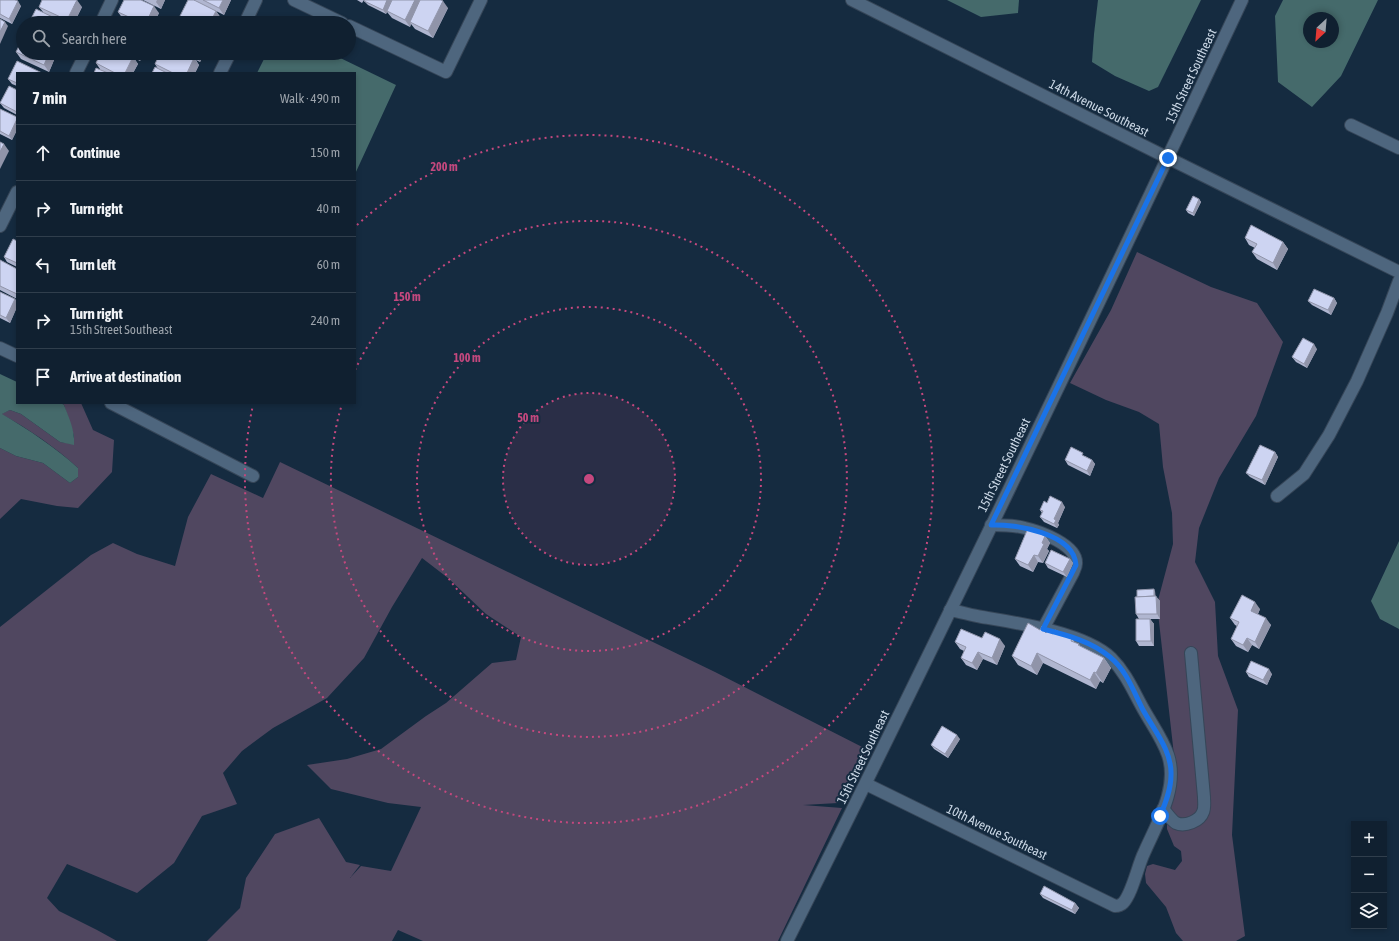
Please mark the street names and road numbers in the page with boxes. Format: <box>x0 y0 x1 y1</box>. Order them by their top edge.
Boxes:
street label: 15th Street Southeast <box>1163 26 1220 126</box>
street label: 14th Avenue Southeast <box>1047 76 1152 140</box>
street label: 15th Street Southeast <box>975 415 1033 514</box>
street label: 15th Street Southeast <box>834 707 892 806</box>
street label: 10th Avenue Southeast <box>944 801 1050 863</box>

